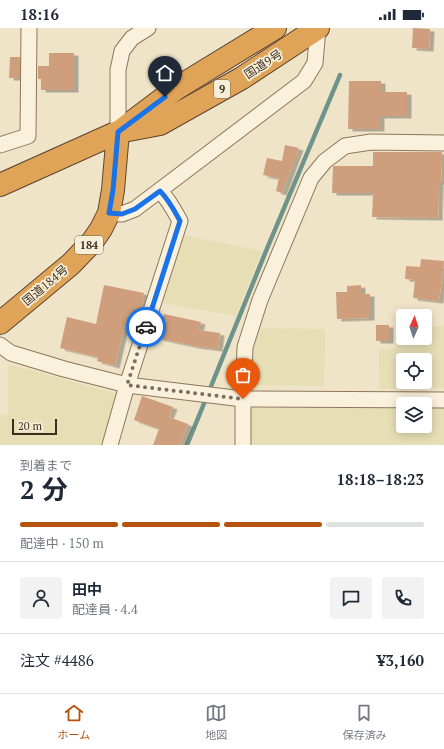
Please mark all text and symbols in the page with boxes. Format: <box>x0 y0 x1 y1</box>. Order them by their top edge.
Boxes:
text: 18:16 <box>20 4 59 24</box>
street label: 国道9号 <box>241 46 285 82</box>
pin <box>148 56 182 97</box>
icon: home <box>154 62 176 84</box>
road number: 9 <box>214 80 230 98</box>
road number: 184 <box>75 236 103 254</box>
street label: 国道184号 <box>19 262 71 308</box>
courier <box>126 307 166 347</box>
north arrow <box>396 309 432 345</box>
map controls <box>396 309 432 433</box>
icon: car <box>135 316 157 338</box>
button: locate <box>396 353 432 389</box>
pin <box>226 358 260 399</box>
icon: bag <box>232 364 254 386</box>
button: layers <box>396 397 432 433</box>
scale bar <box>12 417 57 436</box>
text: 20 m <box>18 419 42 433</box>
text: 到着まで <box>20 456 72 474</box>
text: 18:18–18:23 <box>337 469 424 489</box>
text: 2 分 <box>20 472 68 506</box>
text: 配達中 · 150 m <box>20 534 104 552</box>
button: person <box>20 577 62 619</box>
button: chat <box>330 577 372 619</box>
button: phone <box>382 577 424 619</box>
text: 田中 <box>72 579 102 599</box>
text: 配達員 · 4.4 <box>72 600 138 618</box>
text: 注文 #4486 <box>20 650 94 670</box>
text: ¥3,160 <box>377 650 424 670</box>
tab: ホーム <box>58 702 90 742</box>
tab: 地図 <box>205 702 227 742</box>
tab: 保存済み <box>342 702 386 742</box>

